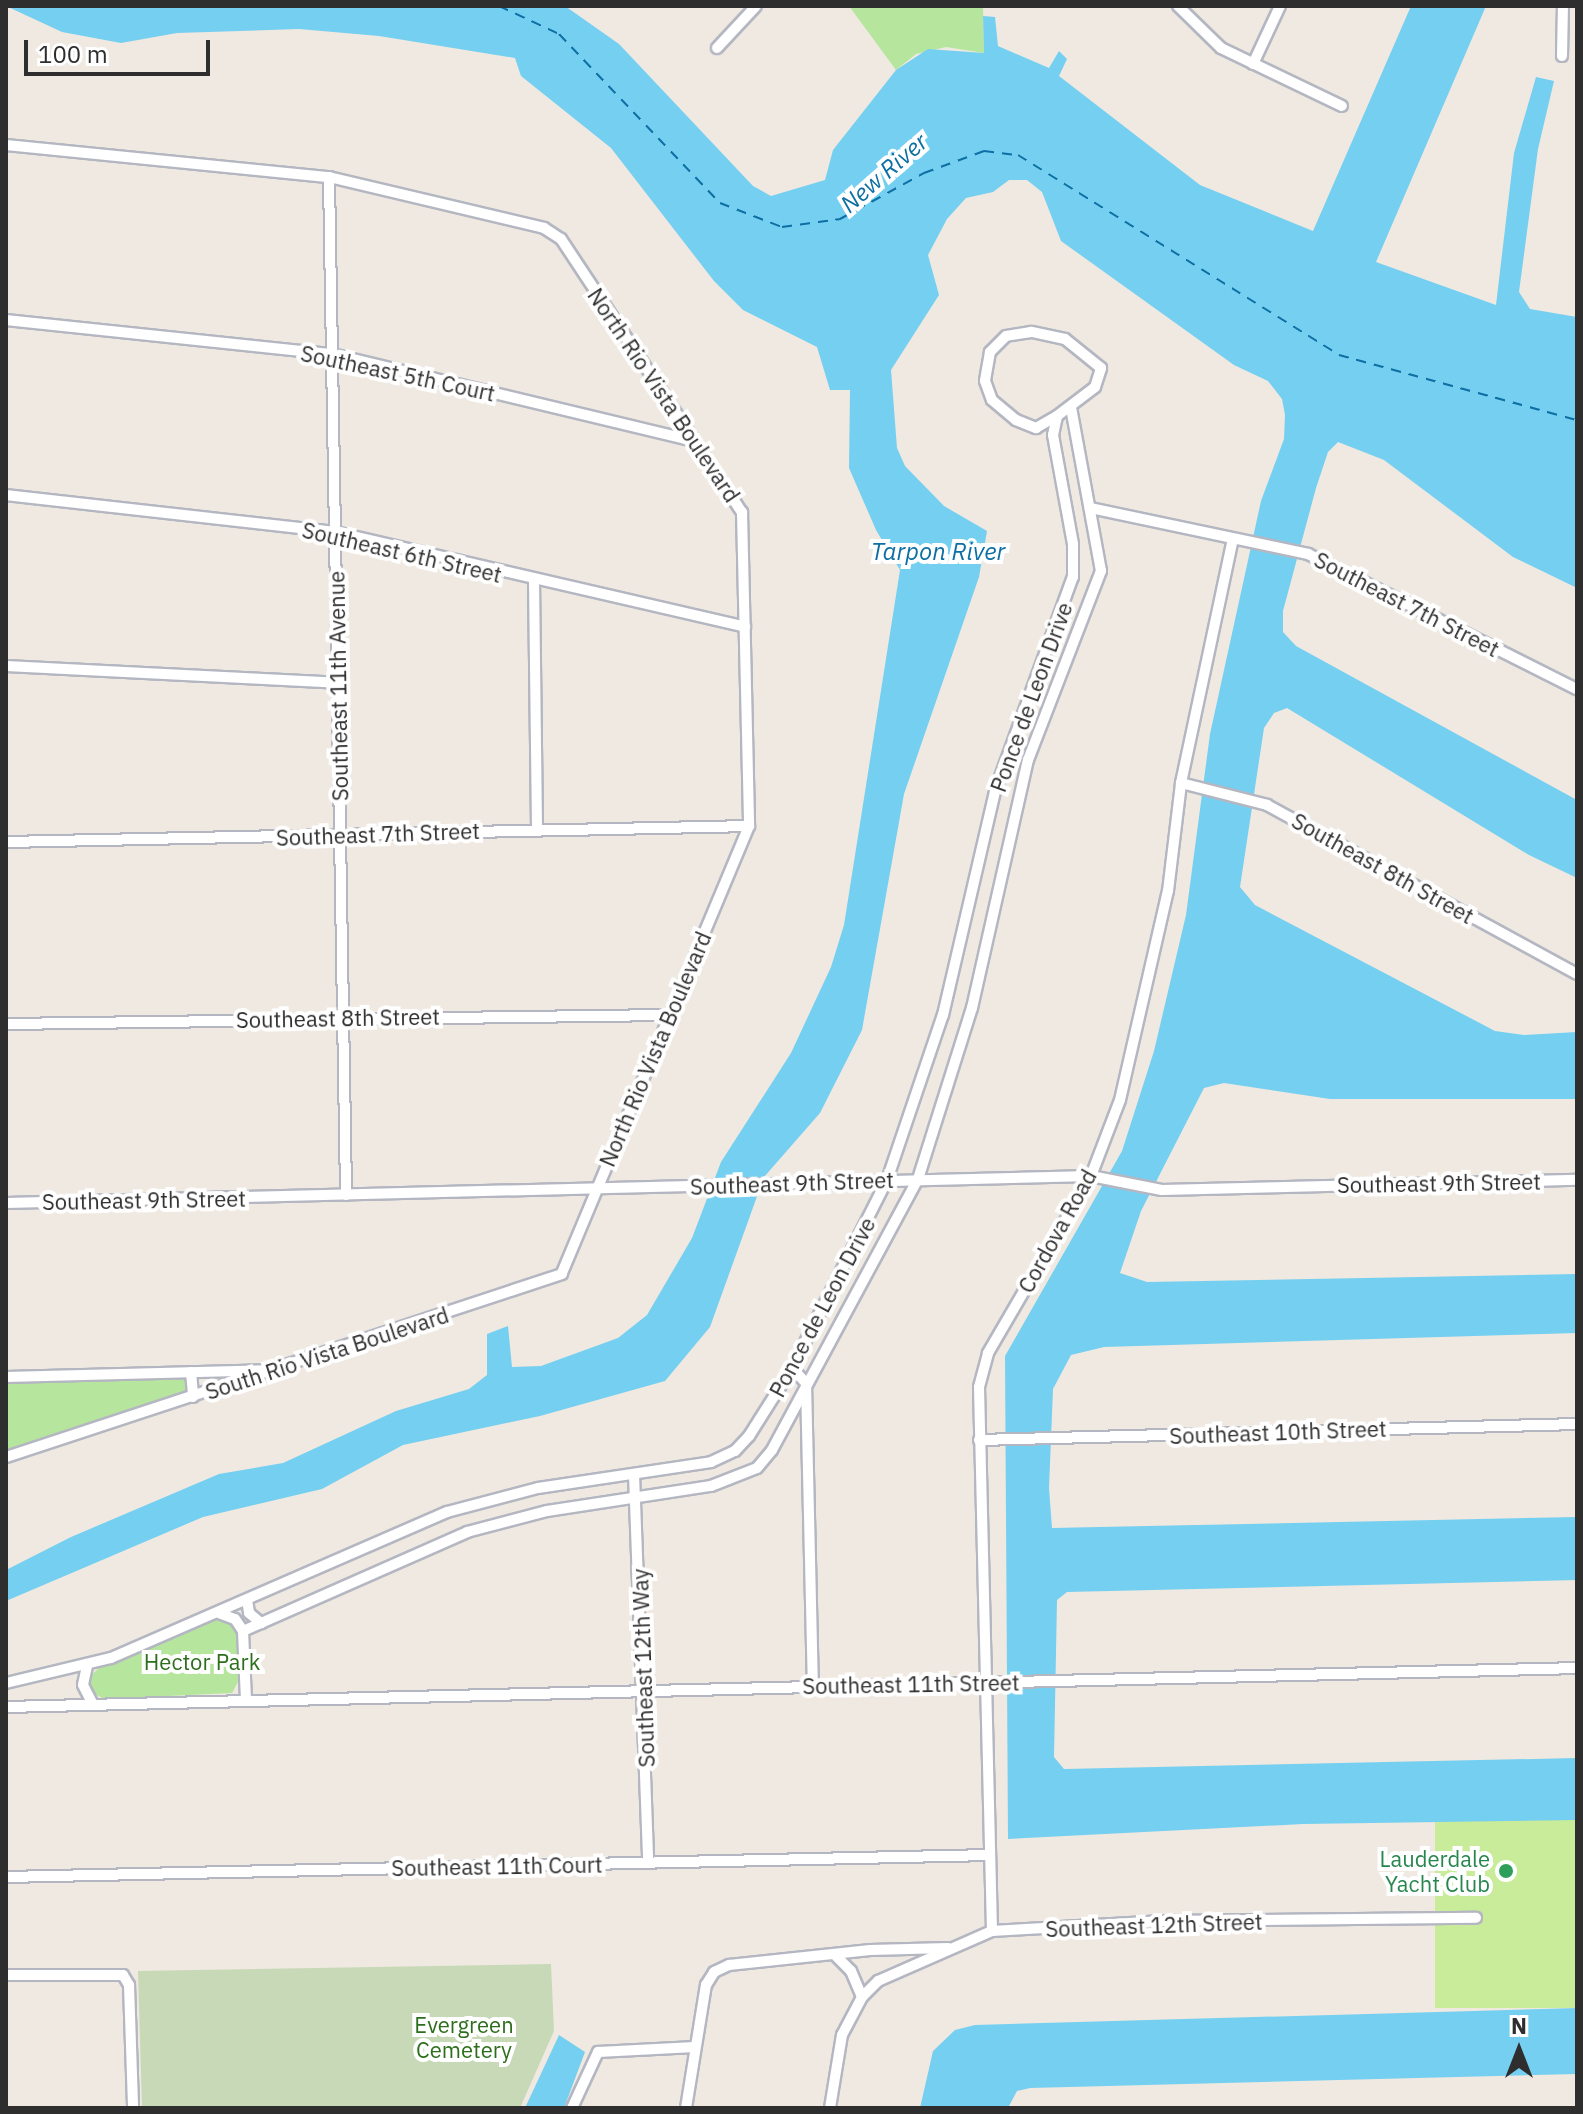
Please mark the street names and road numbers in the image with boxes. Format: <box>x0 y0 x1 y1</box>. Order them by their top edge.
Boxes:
street label: North Rio Vista Boulevard <box>582 283 746 507</box>
street label: Southeast 5th Court <box>298 339 498 407</box>
street label: Southeast 6th Street <box>300 516 504 588</box>
street label: Southeast 7th Street <box>1310 546 1504 662</box>
street label: Southeast 11th Avenue <box>323 571 353 801</box>
street label: Ponce de Leon Drive <box>984 599 1078 795</box>
street label: Southeast 8th Street <box>1287 807 1479 929</box>
street label: Southeast 7th Street <box>276 817 480 851</box>
street label: North Rio Vista Boulevard <box>593 927 717 1171</box>
street label: Southeast 8th Street <box>236 1003 440 1033</box>
street label: Cordova Road <box>1012 1165 1102 1297</box>
street label: Southeast 9th Street <box>690 1166 894 1200</box>
street label: Southeast 9th Street <box>1337 1168 1541 1198</box>
street label: Southeast 9th Street <box>42 1185 246 1215</box>
street label: Ponce de Leon Drive <box>763 1213 881 1401</box>
street label: South Rio Vista Boulevard <box>202 1301 452 1405</box>
street label: Southeast 10th Street <box>1169 1415 1387 1449</box>
street label: Southeast 12th Way <box>626 1568 660 1768</box>
street label: Southeast 11th Street <box>802 1669 1020 1699</box>
street label: Southeast 11th Court <box>391 1851 603 1881</box>
street label: Southeast 12th Street <box>1045 1908 1263 1942</box>

